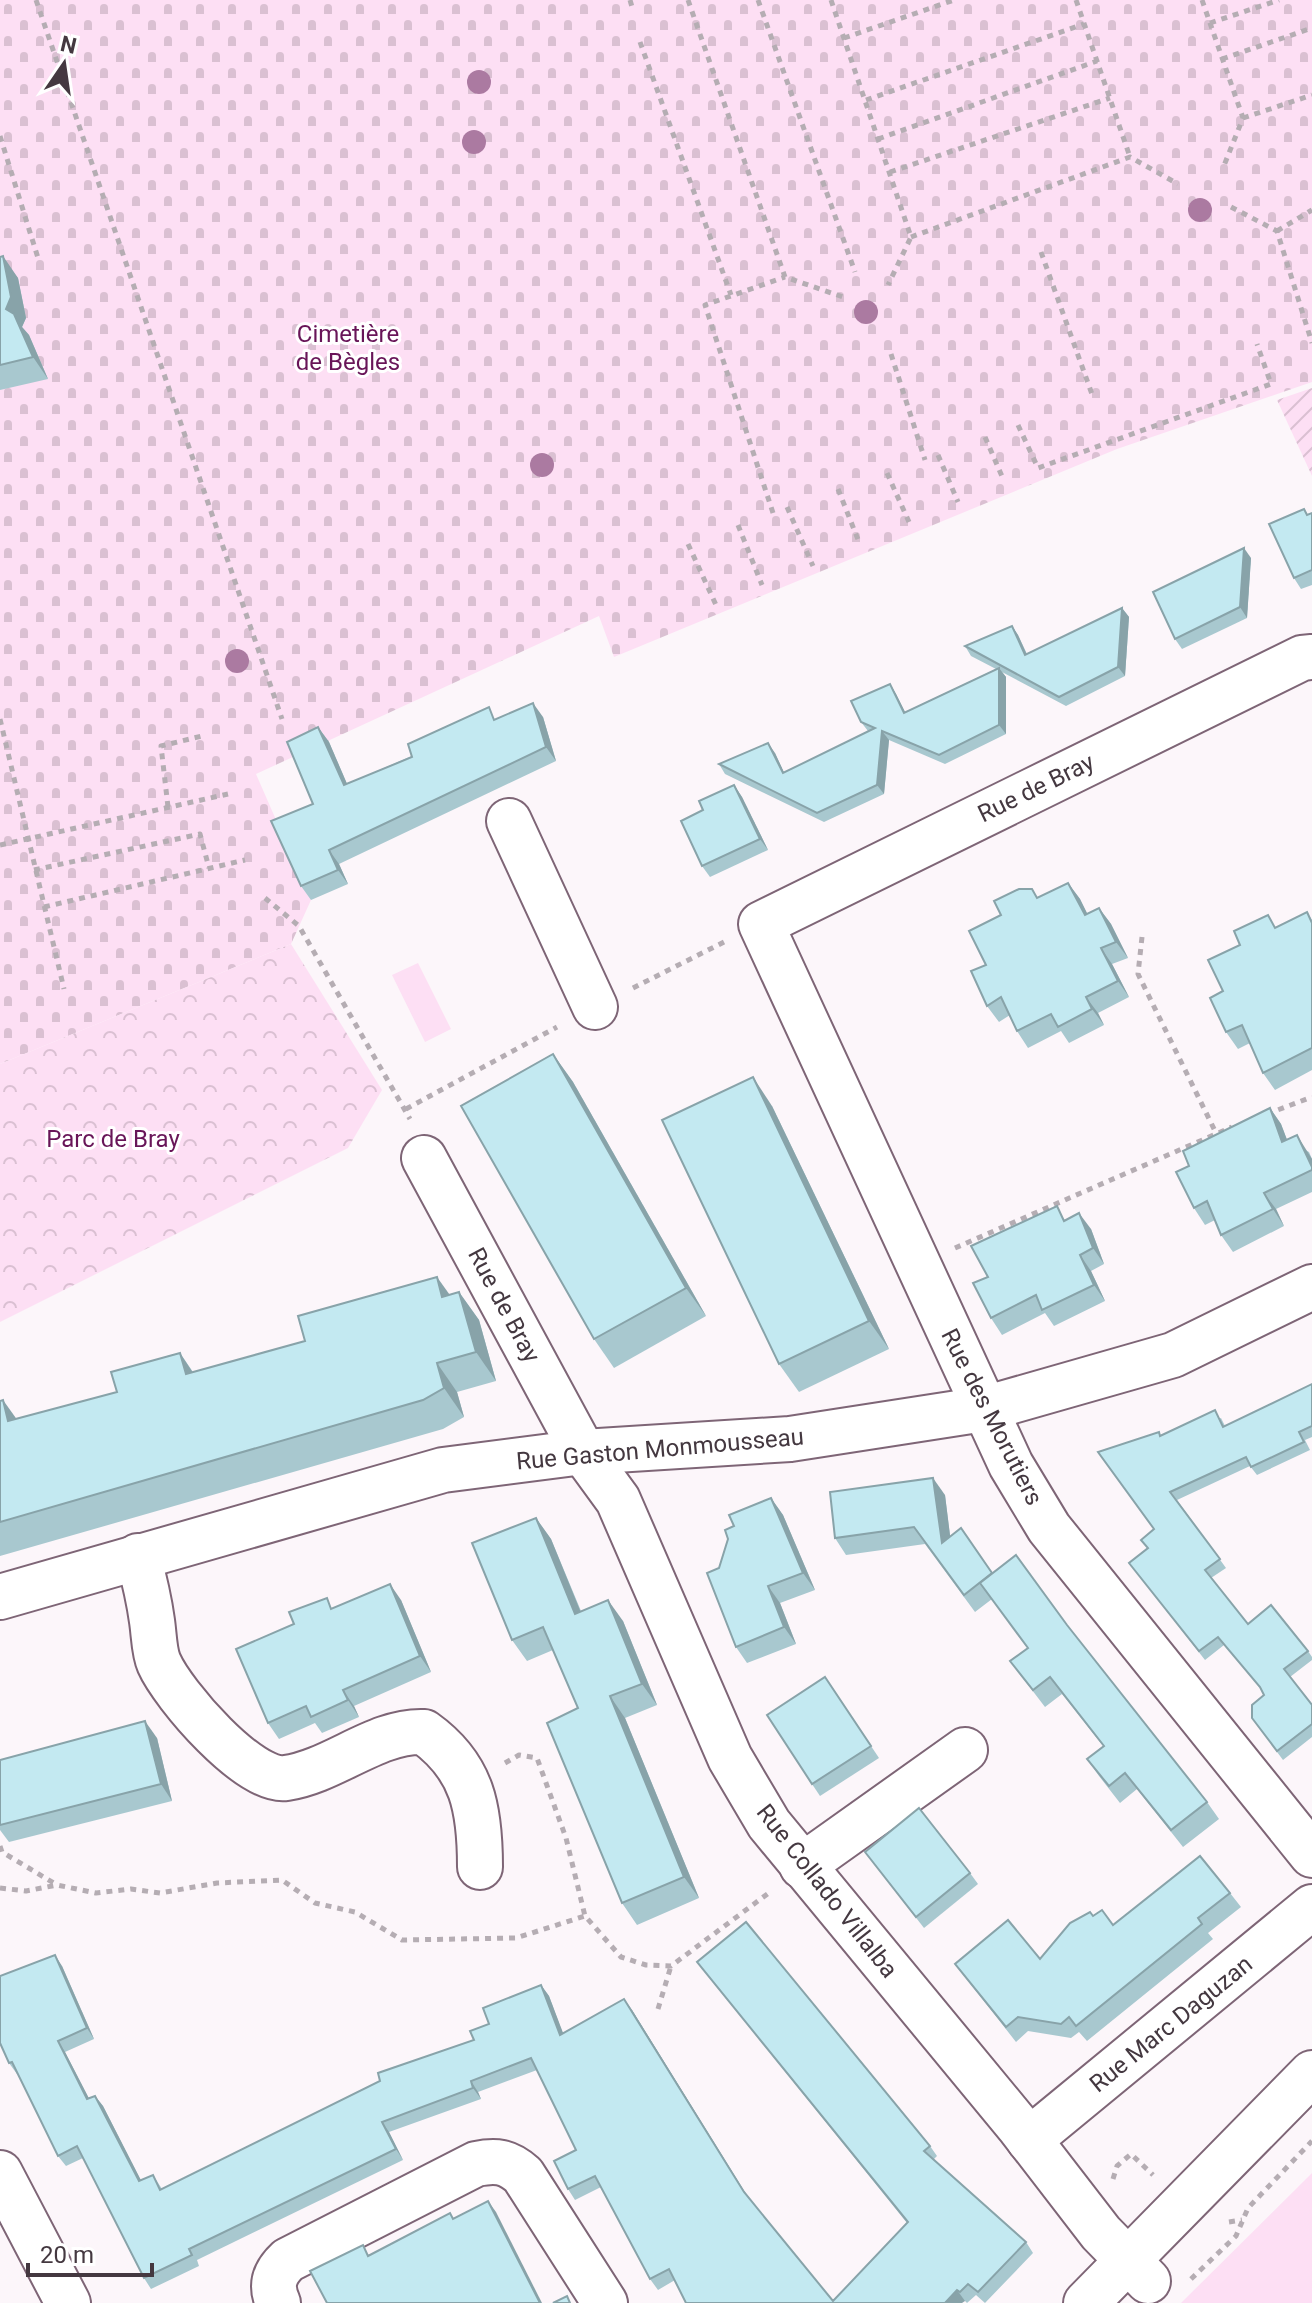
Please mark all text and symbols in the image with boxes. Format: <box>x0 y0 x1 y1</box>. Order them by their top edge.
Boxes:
north arrow <box>24 24 104 104</box>
text: N <box>58 31 79 59</box>
park label: Cimetière de Bègles <box>296 320 400 376</box>
street label: Rue de Bray <box>973 748 1099 828</box>
park label: Parc de Bray <box>46 1125 180 1153</box>
street label: Rue de Bray <box>462 1243 546 1368</box>
street label: Rue des Morutiers <box>935 1324 1049 1510</box>
street label: Rue Gaston Monmousseau <box>515 1422 805 1476</box>
street label: Rue Collado Villalba <box>751 1799 903 1983</box>
street label: Rue Marc Daguzan <box>1084 1950 1258 2098</box>
scale bar <box>28 2227 152 2277</box>
text: 20 m <box>40 2241 94 2269</box>

